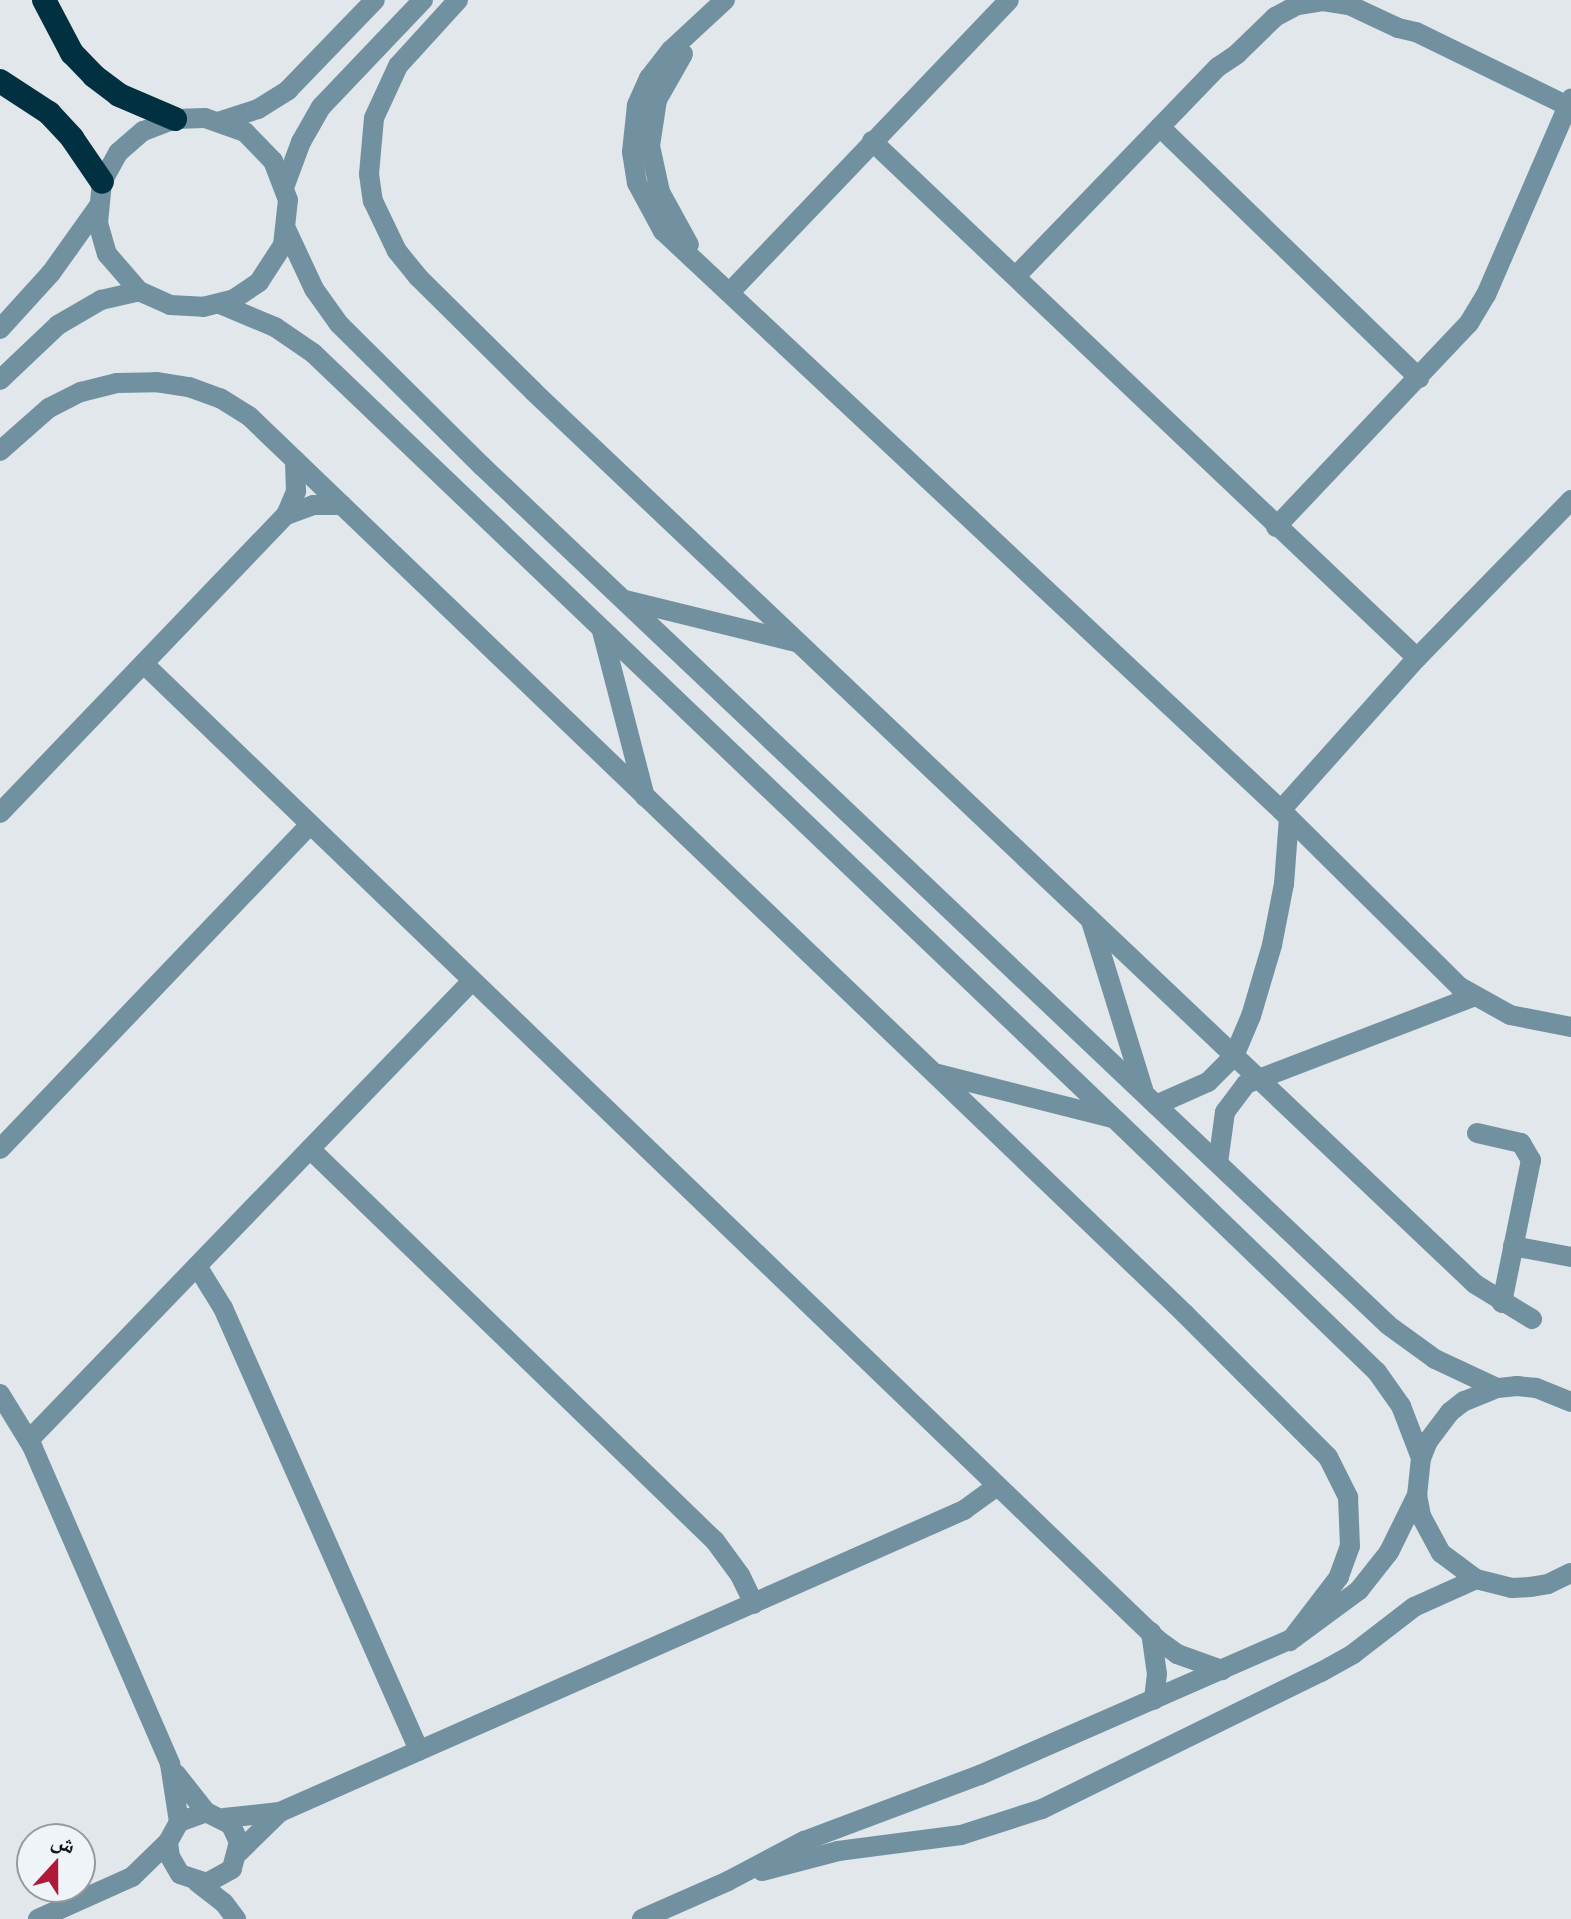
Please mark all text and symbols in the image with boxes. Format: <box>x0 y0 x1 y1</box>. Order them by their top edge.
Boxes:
north arrow <box>16 1823 96 1903</box>
text: ش <box>49 1826 79 1858</box>

